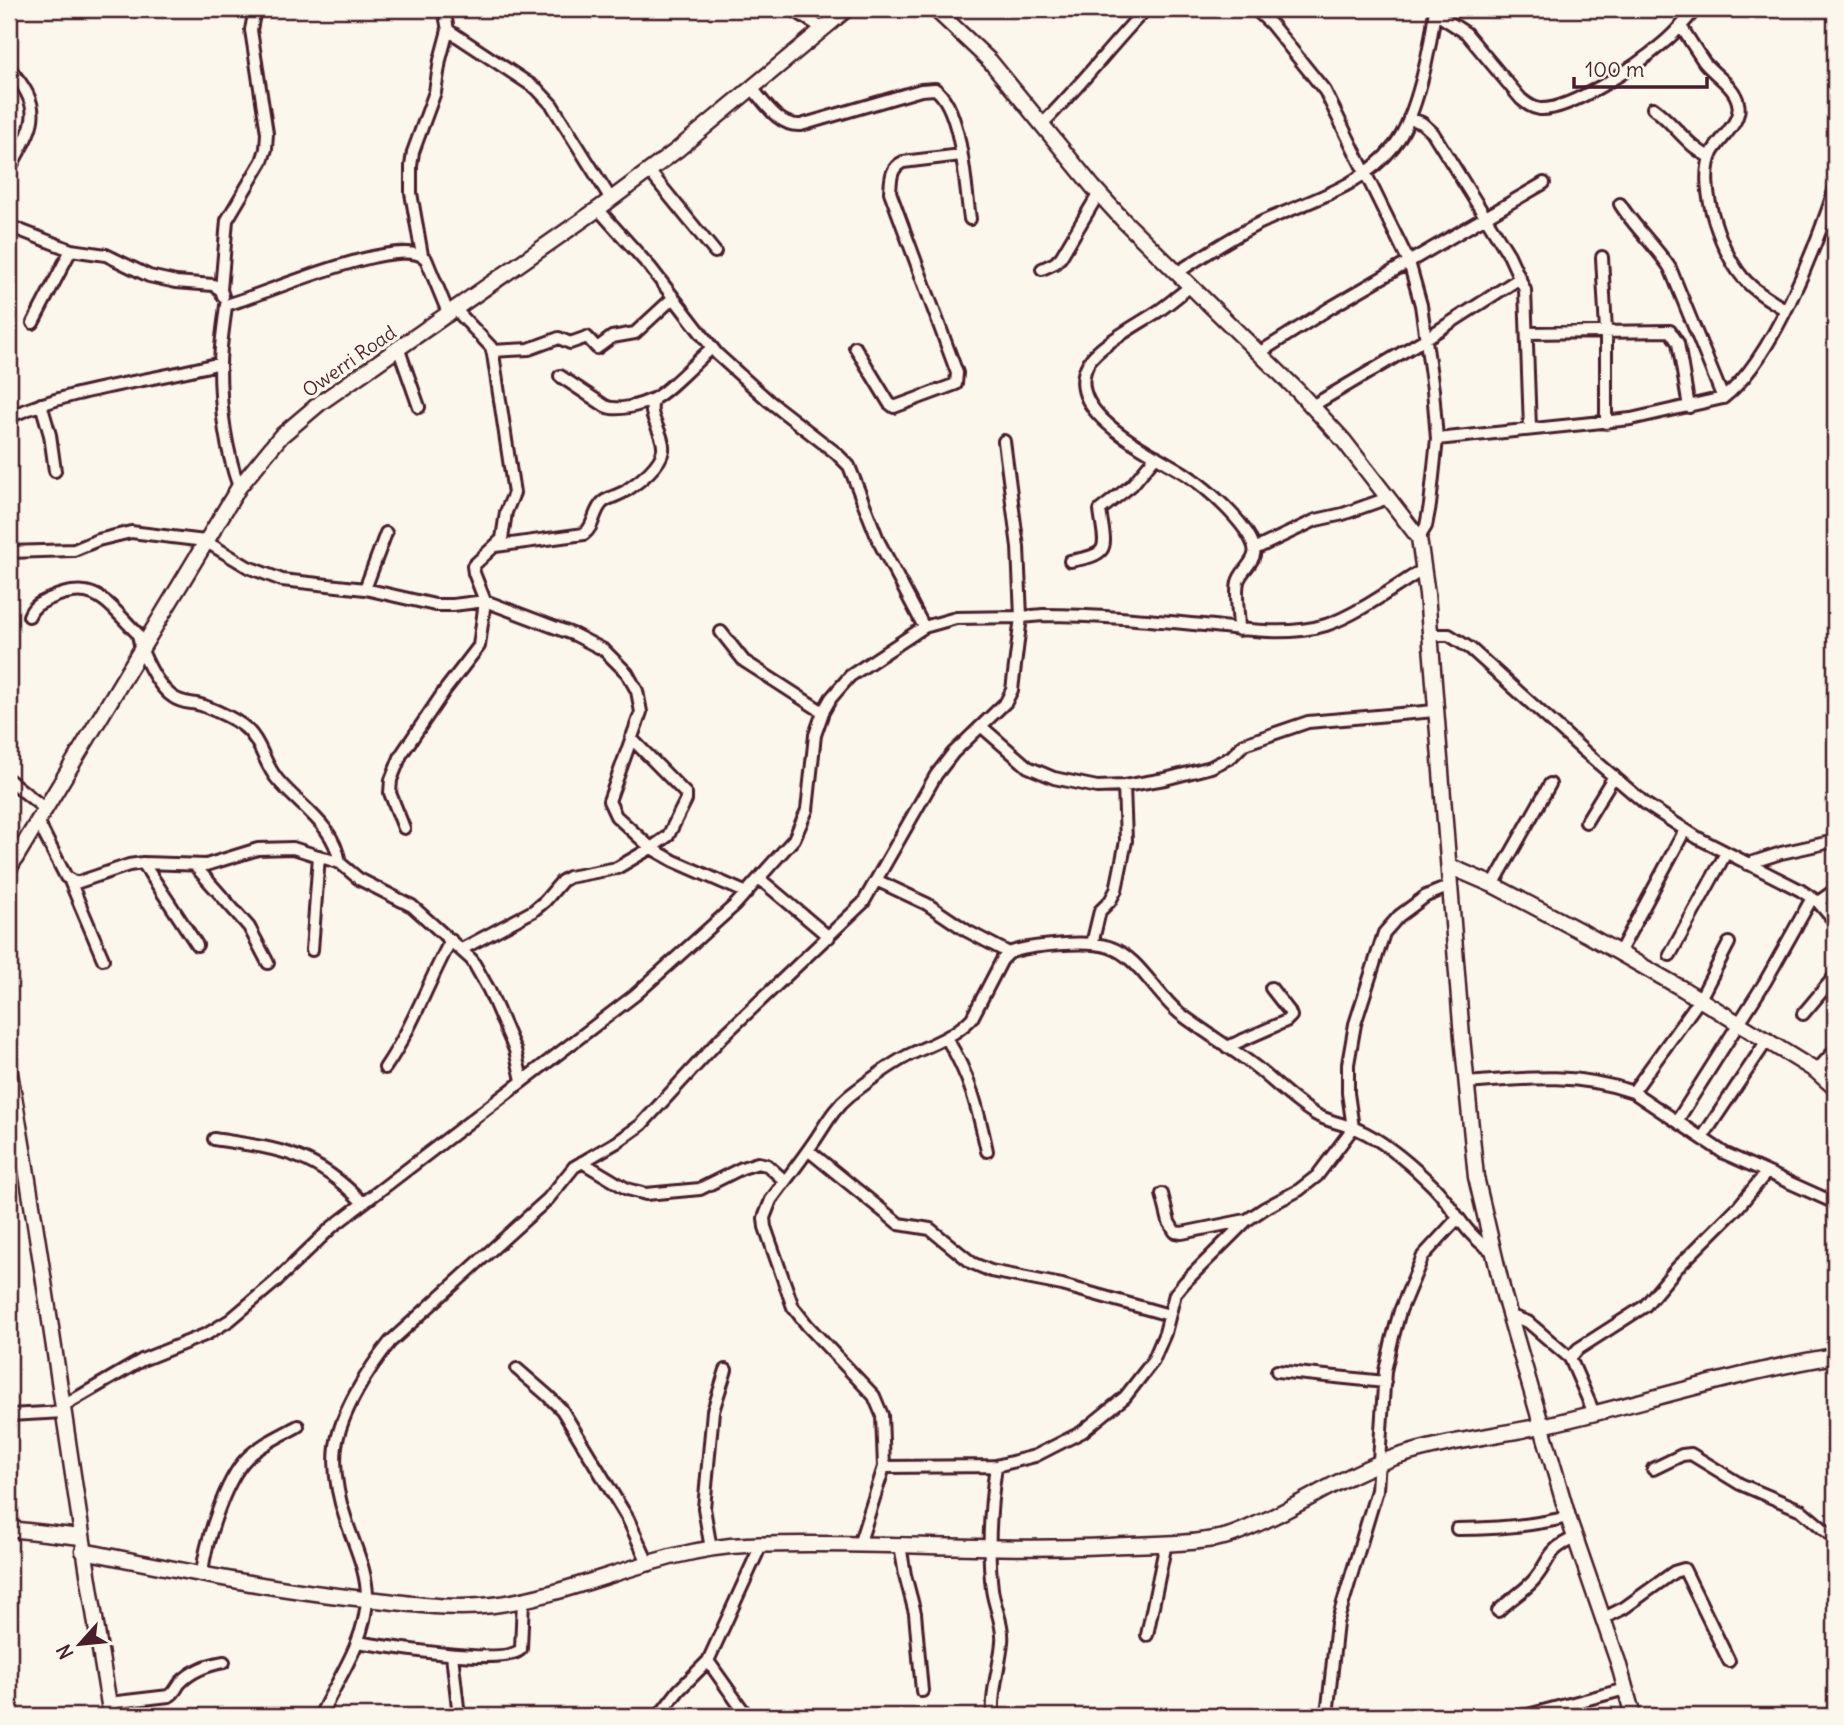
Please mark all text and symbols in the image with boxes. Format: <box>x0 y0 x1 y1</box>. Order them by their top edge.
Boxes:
scale bar <box>1574 46 1708 90</box>
text: 100 m <box>1585 56 1644 83</box>
street label: Owerri Road <box>298 320 400 402</box>
north arrow <box>46 1610 116 1680</box>
text: N <box>51 1640 79 1663</box>

